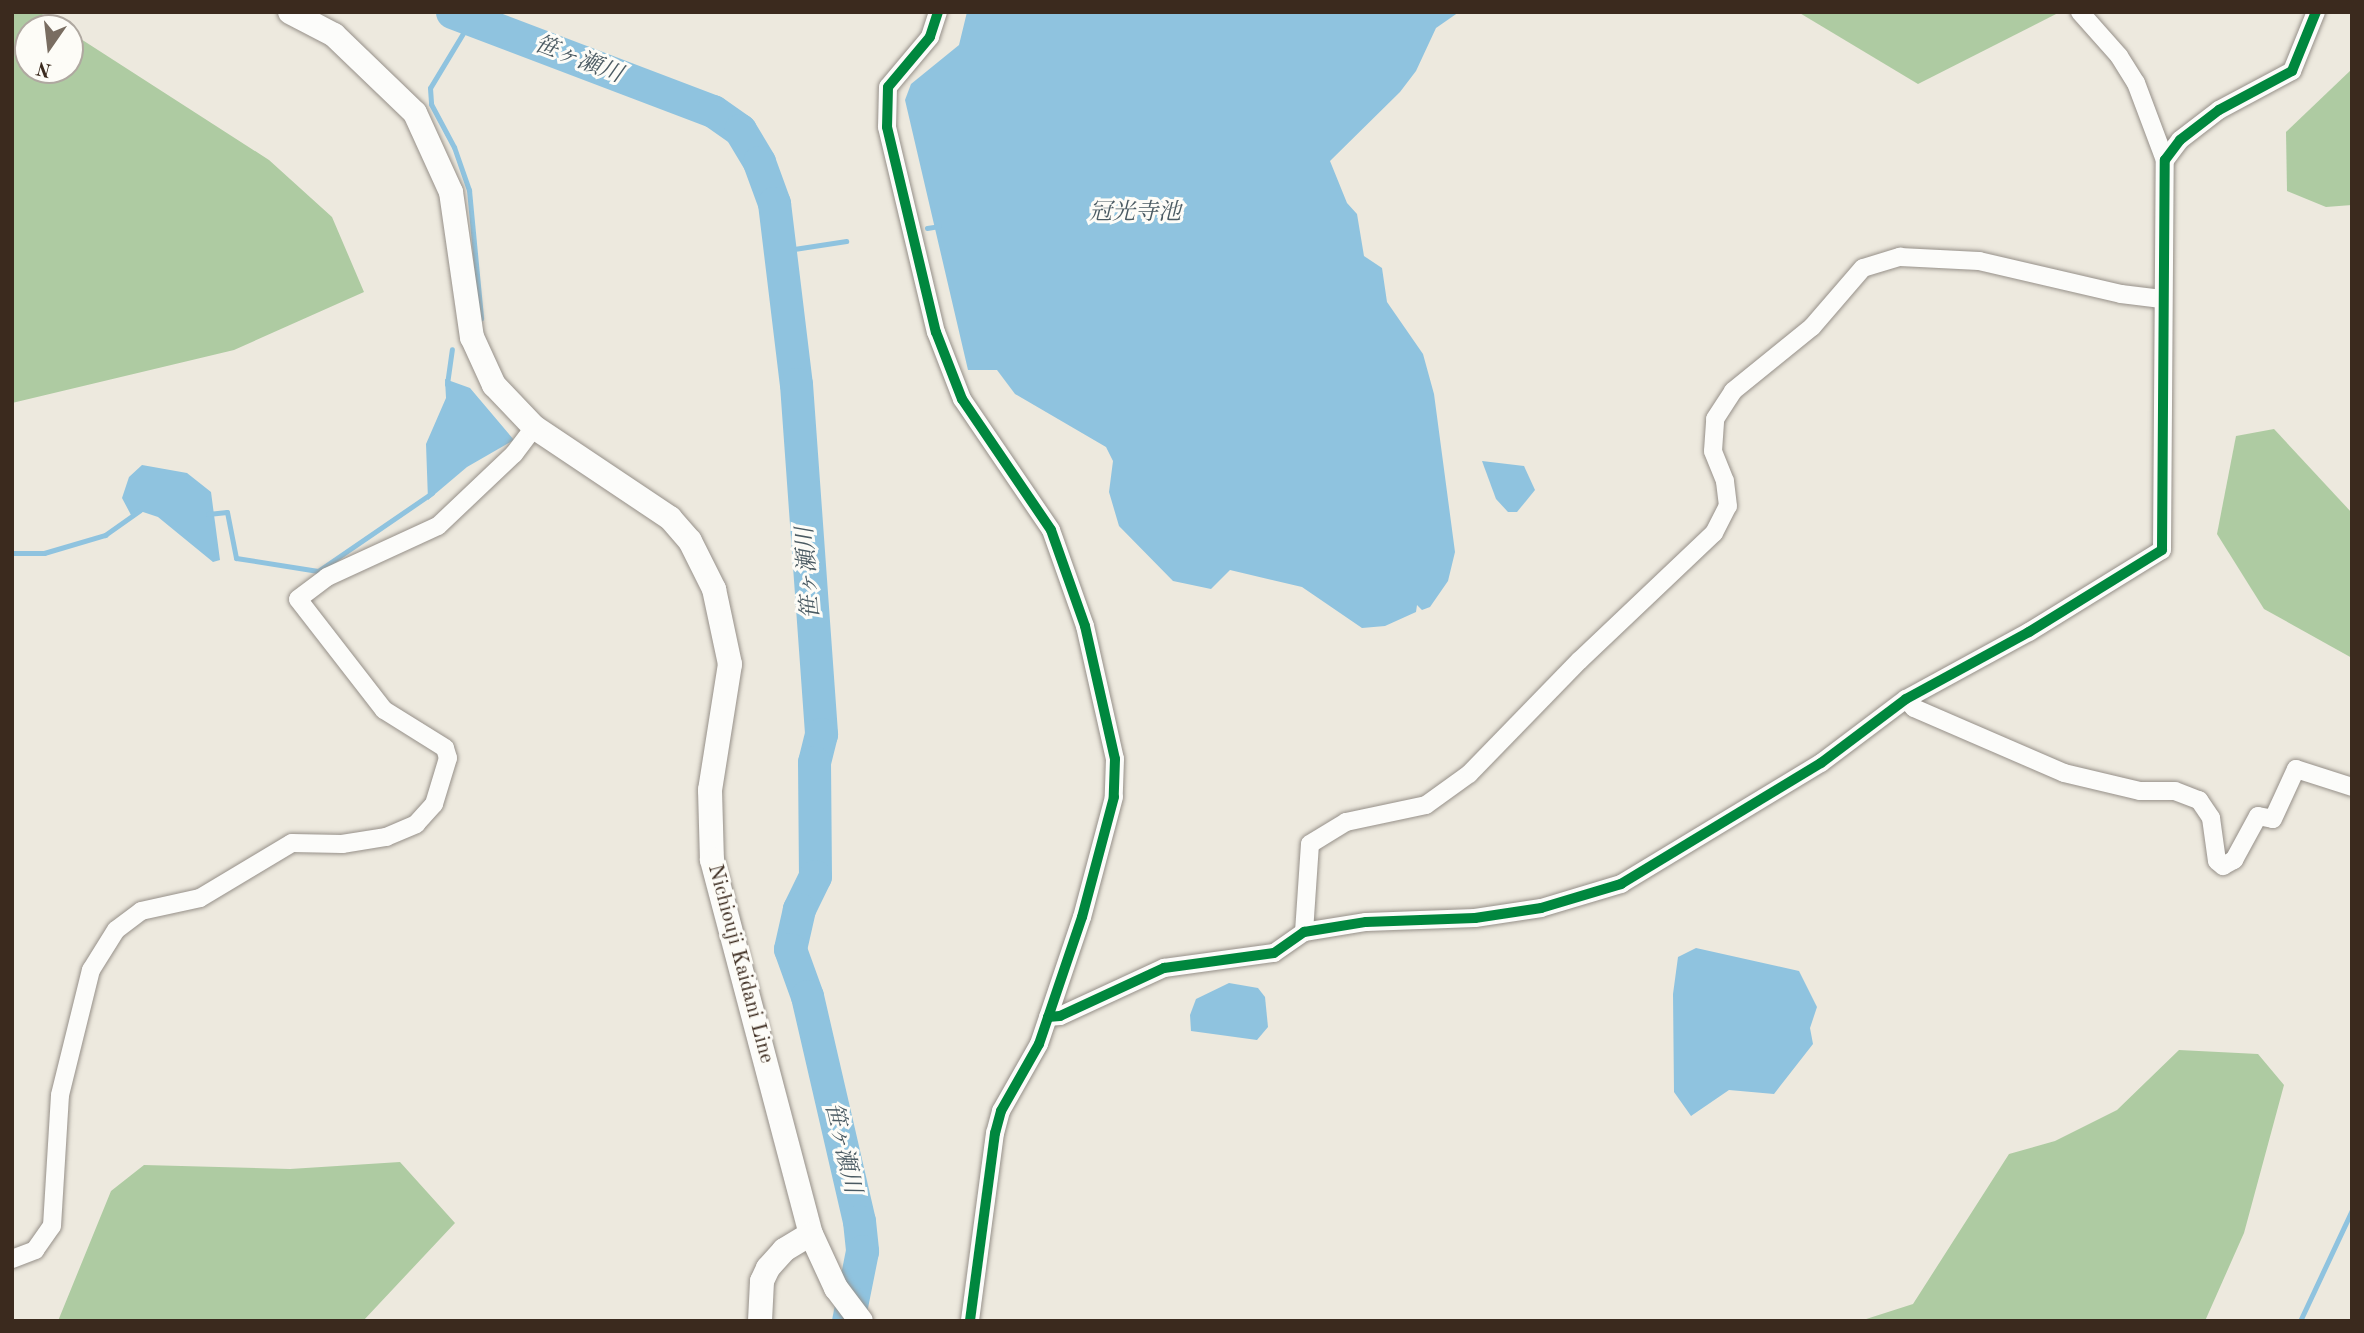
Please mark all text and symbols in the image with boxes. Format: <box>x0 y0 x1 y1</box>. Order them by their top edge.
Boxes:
north arrow <box>14 14 84 84</box>
water label: 笹ヶ瀬川 <box>530 31 626 89</box>
text: N <box>35 57 54 79</box>
water label: 冠光寺池 <box>1089 199 1181 227</box>
water label: 笹ヶ瀬川 <box>792 526 826 620</box>
street label: Nichiouji Kaidani Line <box>701 862 779 1066</box>
water label: 笹ヶ瀬川 <box>818 1100 866 1196</box>

